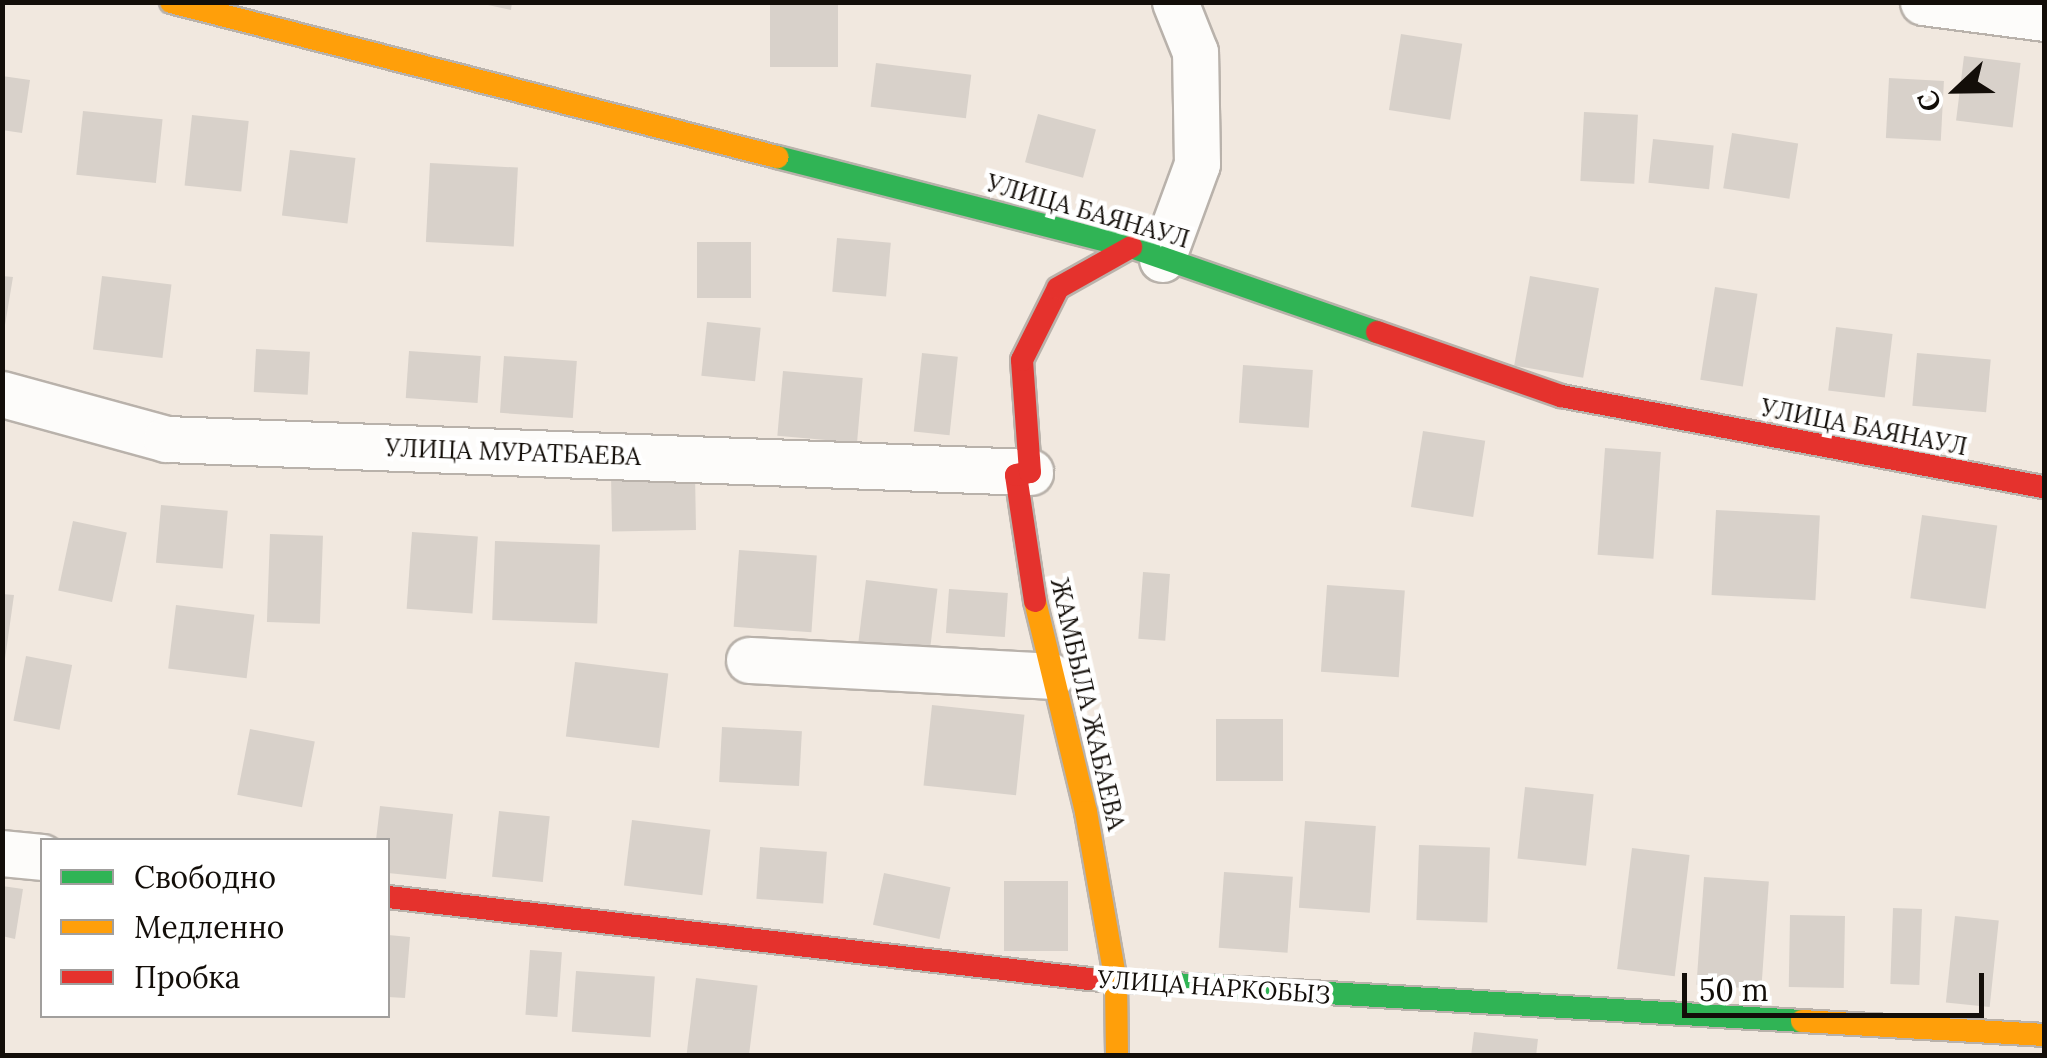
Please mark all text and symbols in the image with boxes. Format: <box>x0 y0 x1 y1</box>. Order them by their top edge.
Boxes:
north arrow <box>1907 40 2007 140</box>
text: С <box>1909 86 1949 117</box>
street label: УЛИЦА БАЯНАУЛ <box>983 168 1193 254</box>
street label: УЛИЦА БАЯНАУЛ <box>1758 392 1970 462</box>
street label: УЛИЦА МУРАТБАЕВА <box>385 433 641 471</box>
street label: ЖАМБЫЛА ЖАБАЕВА <box>1044 575 1132 833</box>
legend <box>40 838 390 1018</box>
text: Свободно <box>134 858 276 896</box>
text: Медленно <box>134 908 284 946</box>
scale bar <box>1687 953 1990 1015</box>
text: Пробка <box>134 958 240 996</box>
street label: УЛИЦА НАРКОБЫЗ <box>1097 964 1331 1010</box>
text: 50 m <box>1699 971 1769 1009</box>

